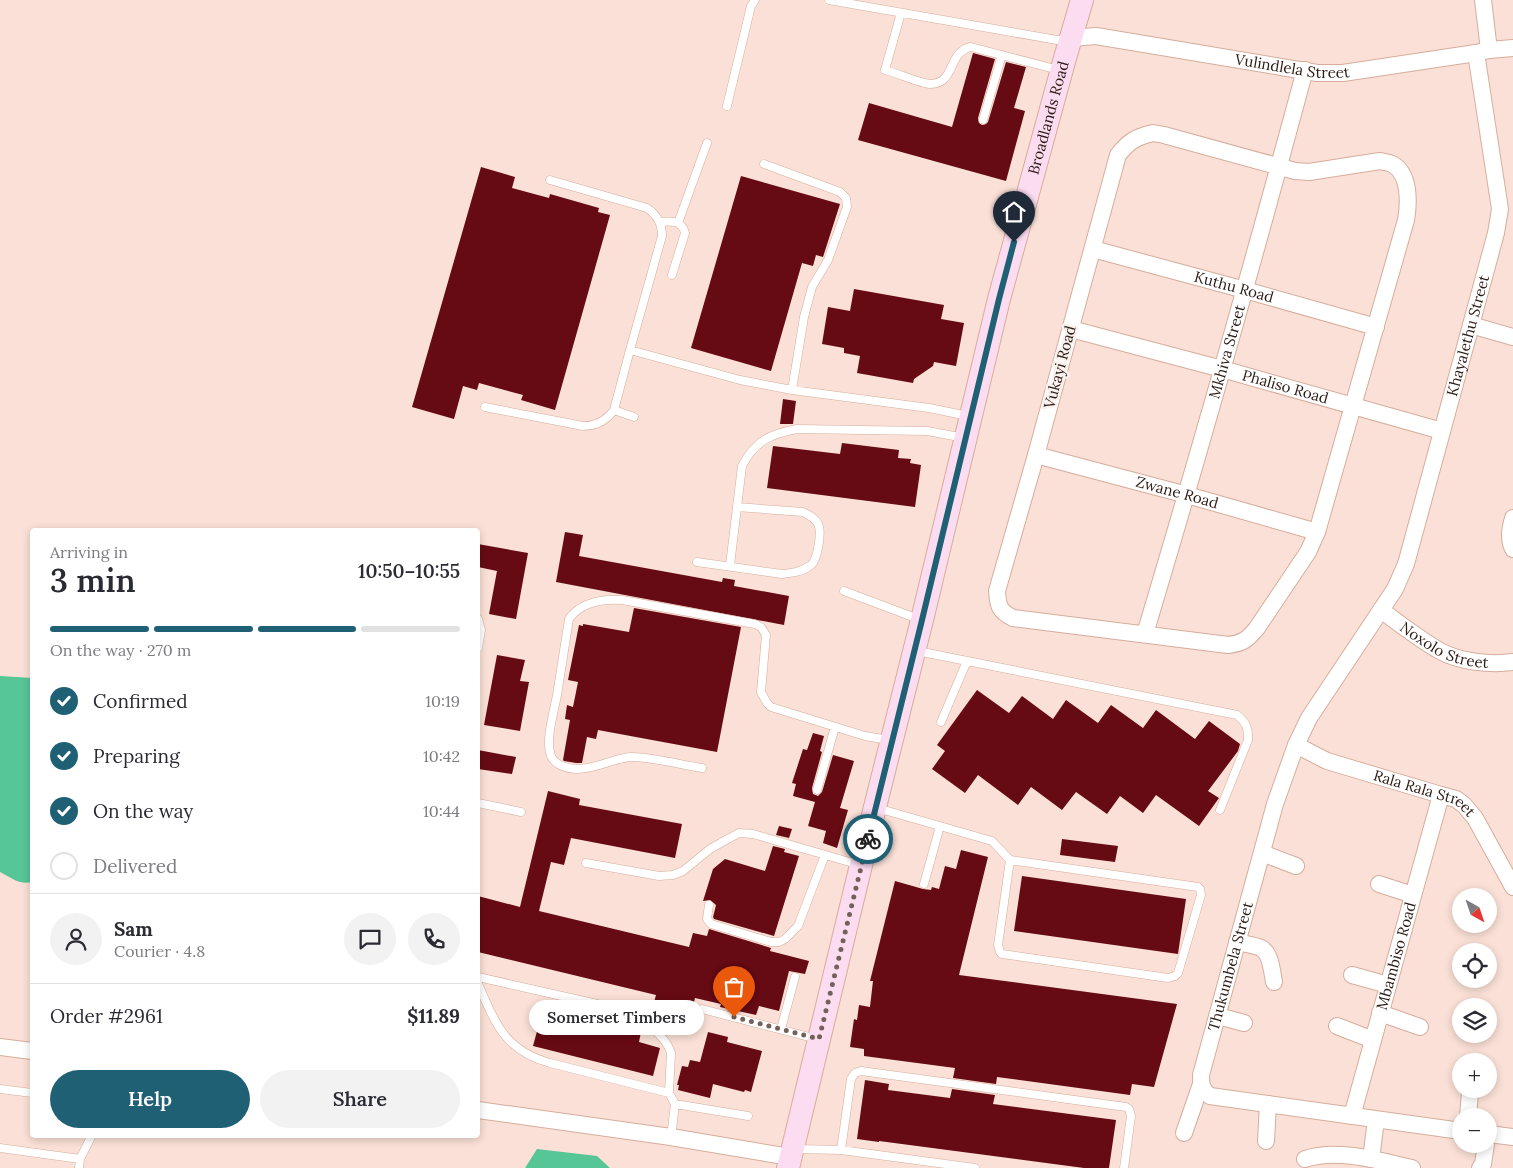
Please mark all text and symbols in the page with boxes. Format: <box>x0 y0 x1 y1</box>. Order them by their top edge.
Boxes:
street label: Vulindlela Street <box>1233 49 1351 82</box>
street label: Broadlands Road <box>1024 59 1073 177</box>
pin <box>993 191 1035 242</box>
icon: home <box>1000 198 1028 226</box>
street label: Kuthu Road <box>1192 267 1276 307</box>
street label: Khayalethu Street <box>1442 272 1493 398</box>
street label: Mkhiva Street <box>1204 302 1249 401</box>
street label: Vukayi Road <box>1039 323 1080 411</box>
street label: Phaliso Road <box>1240 365 1331 408</box>
street label: Zwane Road <box>1134 472 1221 512</box>
text: Arriving in <box>50 542 128 562</box>
text: 10:50–10:55 <box>358 559 460 583</box>
text: 3 min <box>50 560 136 601</box>
street label: Noxolo Street <box>1397 617 1489 672</box>
text: On the way · 270 m <box>50 640 191 660</box>
icon: check <box>50 687 78 715</box>
text: Confirmed <box>93 689 188 713</box>
text: 10:19 <box>425 691 460 711</box>
icon: check <box>50 742 78 770</box>
text: Preparing <box>93 744 180 768</box>
text: 10:42 <box>423 746 460 766</box>
street label: Rala Rala Street <box>1371 765 1480 821</box>
icon: check <box>50 797 78 825</box>
text: On the way <box>93 799 193 823</box>
text: 10:44 <box>423 801 460 821</box>
courier <box>843 814 893 864</box>
icon: bike <box>854 825 882 853</box>
text: Delivered <box>93 854 177 878</box>
north arrow <box>1452 888 1498 932</box>
map controls <box>1452 888 1497 1153</box>
street label: Thukumbela Street <box>1203 899 1257 1033</box>
street label: Mbambiso Road <box>1372 900 1420 1012</box>
button: person <box>50 913 102 965</box>
button: chat <box>344 913 396 965</box>
button: phone <box>408 913 460 965</box>
text: Sam <box>114 917 153 941</box>
text: Courier · 4.8 <box>114 941 205 961</box>
button: locate <box>1452 943 1497 988</box>
pin <box>713 966 755 1017</box>
icon: bag <box>720 973 748 1001</box>
button: layers <box>1452 998 1497 1043</box>
callout: Somerset Timbers <box>529 1000 704 1034</box>
text: Order #2961 <box>50 1004 163 1028</box>
text: $11.89 <box>407 1004 460 1028</box>
text: Somerset Timbers <box>547 1007 686 1027</box>
button: + <box>1452 1053 1497 1098</box>
button: Help <box>50 1070 250 1128</box>
button: Share <box>260 1070 460 1128</box>
button: − <box>1452 1108 1497 1153</box>

